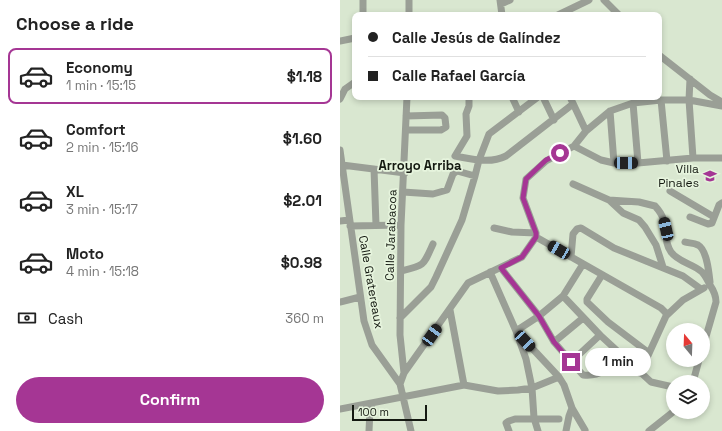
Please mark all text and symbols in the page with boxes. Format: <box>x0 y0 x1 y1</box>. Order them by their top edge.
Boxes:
text: Choose a ride <box>16 12 134 35</box>
text: Calle Jesús de Galíndez <box>392 28 561 47</box>
icon: car <box>18 58 54 94</box>
text: Economy <box>66 58 133 77</box>
text: Calle Rafael García <box>392 66 526 85</box>
text: $1.18 <box>287 67 322 86</box>
text: 1 min · 15:15 <box>66 77 136 94</box>
icon: car <box>18 120 54 156</box>
text: Comfort <box>66 120 126 139</box>
text: $1.60 <box>283 129 322 148</box>
text: 2 min · 15:16 <box>66 139 139 156</box>
route start <box>551 144 569 162</box>
district label: Arroyo Arriba <box>378 157 462 174</box>
car <box>614 157 638 169</box>
place label: Villa Pinales <box>658 161 699 191</box>
school or university icon: Villa Pinales <box>702 168 718 184</box>
icon: car <box>18 182 54 218</box>
text: XL <box>66 182 84 201</box>
street label: Calle Jarabacoa <box>381 189 401 281</box>
text: $2.01 <box>283 191 322 210</box>
text: 3 min · 15:17 <box>66 201 138 218</box>
car <box>657 216 675 242</box>
street label: Calle Gratereaux <box>355 234 387 330</box>
car <box>546 239 572 261</box>
icon: car <box>18 244 54 280</box>
text: Moto <box>66 244 104 263</box>
text: $0.98 <box>281 253 322 272</box>
text: 4 min · 15:18 <box>66 263 139 280</box>
icon: cash <box>16 307 38 329</box>
text: Cash <box>48 309 83 328</box>
text: 360 m <box>285 310 324 327</box>
car <box>420 322 444 348</box>
north arrow <box>666 323 710 367</box>
map controls <box>666 323 710 419</box>
car <box>512 328 538 354</box>
callout: 1 min <box>585 348 651 376</box>
route end <box>562 353 580 371</box>
text: 1 min <box>602 353 634 370</box>
button: layers <box>666 375 710 419</box>
button: Confirm <box>16 377 324 423</box>
scale bar <box>352 403 427 422</box>
text: 100 m <box>358 405 389 419</box>

